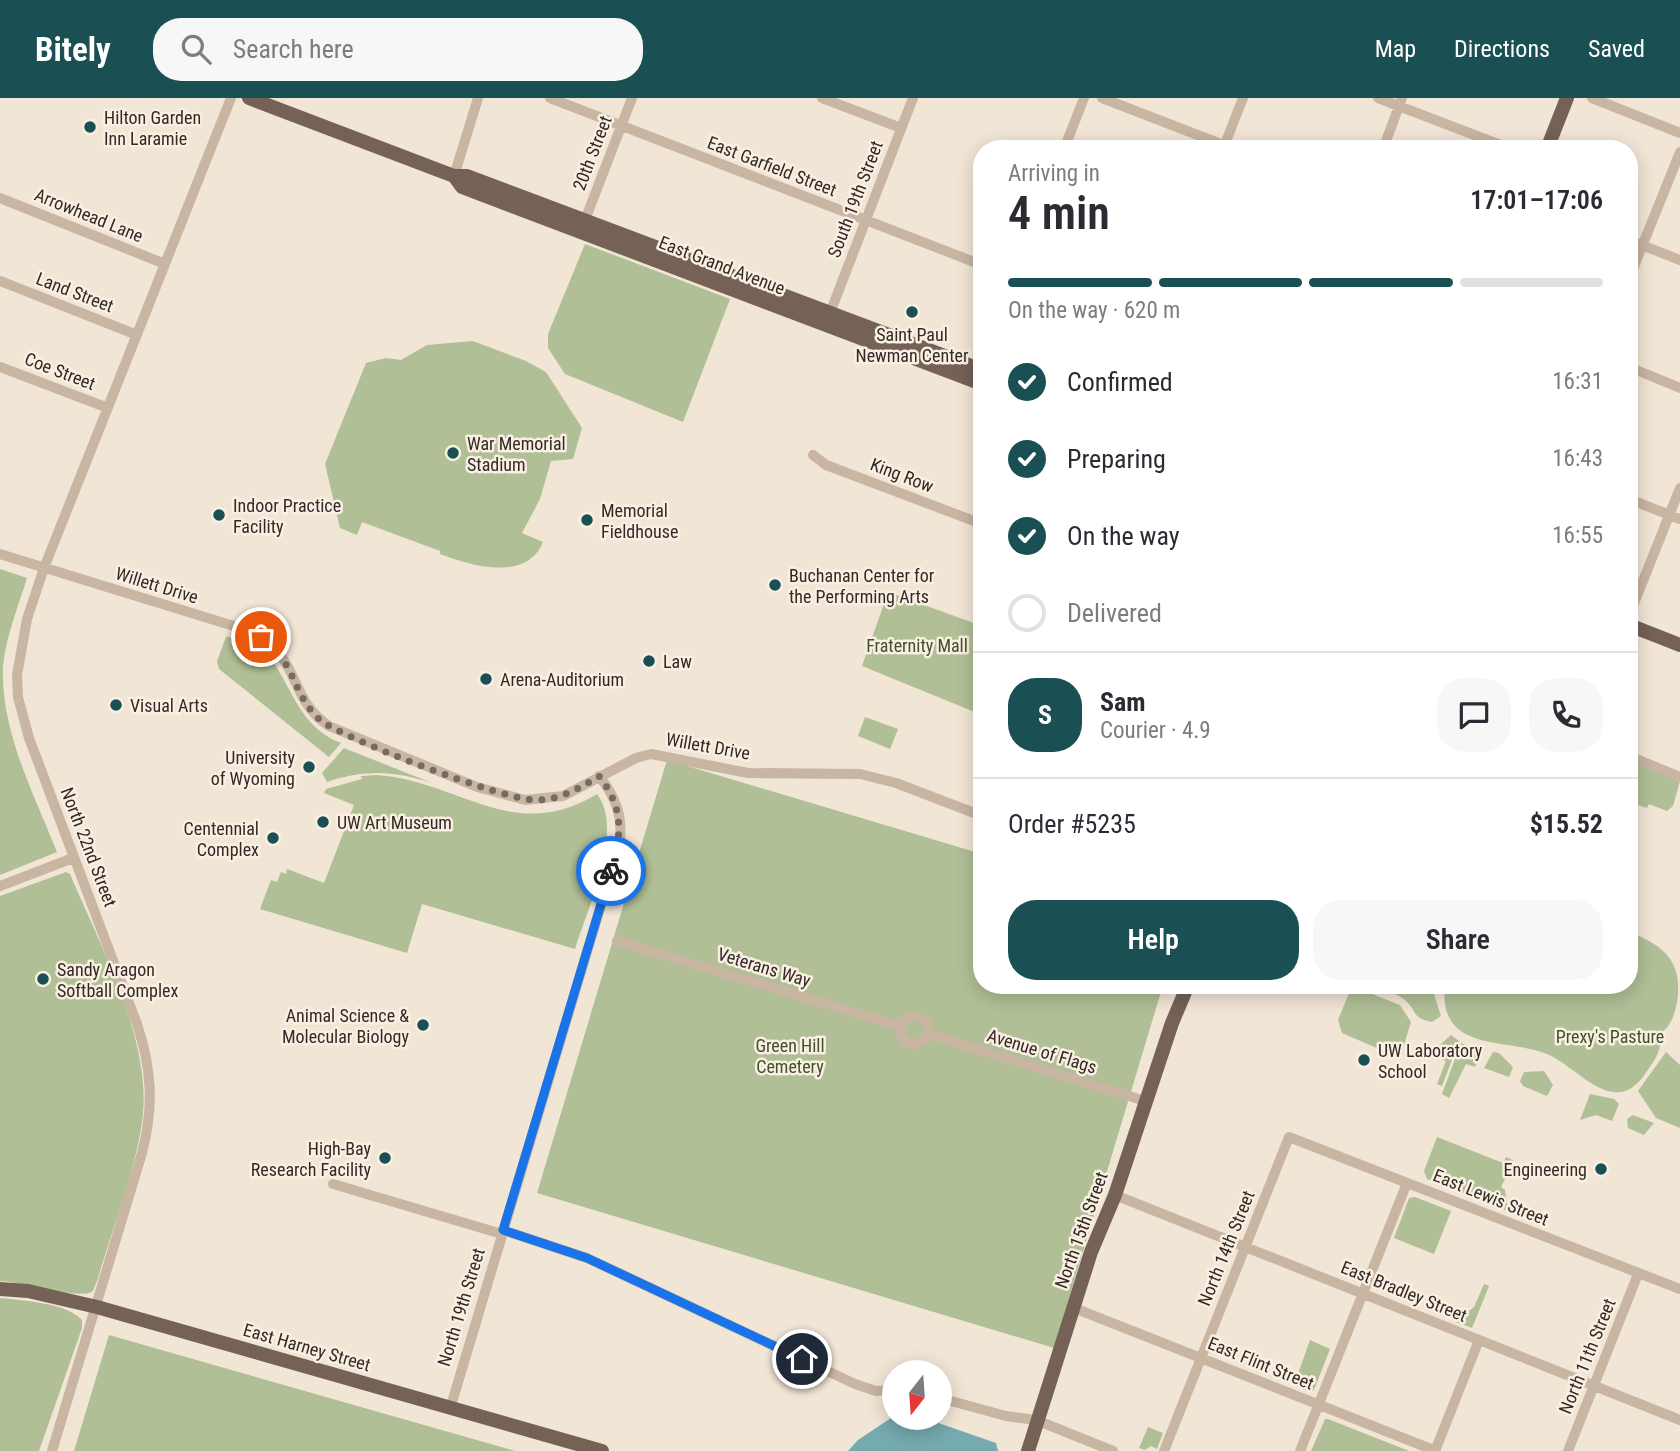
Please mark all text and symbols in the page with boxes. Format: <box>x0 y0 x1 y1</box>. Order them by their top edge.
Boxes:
search box <box>153 18 643 81</box>
text: Bitely <box>35 30 111 69</box>
icon: search <box>177 30 215 68</box>
text: Search here <box>233 34 354 64</box>
text: Map <box>1375 35 1416 63</box>
text: Directions <box>1454 35 1550 63</box>
text: Saved <box>1588 35 1645 63</box>
place label: Hilton Garden Inn Laramie <box>104 107 201 149</box>
street label: 20th Street <box>568 113 616 193</box>
marker: Hilton Garden Inn Laramie <box>82 119 98 135</box>
street label: East Garfield Street <box>704 132 840 200</box>
street label: South 19th Street <box>823 138 887 260</box>
text: Arriving in <box>1008 160 1100 187</box>
street label: Arrowhead Lane <box>32 184 146 246</box>
text: 17:01–17:06 <box>1470 185 1603 215</box>
text: 4 min <box>1008 186 1110 240</box>
street label: East Grand Avenue <box>656 231 788 299</box>
street label: Land Street <box>33 268 117 316</box>
text: On the way · 620 m <box>1008 297 1180 324</box>
marker: Saint Paul Newman Center <box>904 304 920 320</box>
place label: Saint Paul Newman Center <box>856 324 969 366</box>
street label: Coe Street <box>22 348 98 394</box>
icon: check <box>1008 363 1046 401</box>
text: Confirmed <box>1067 367 1173 397</box>
text: 16:31 <box>1552 368 1603 395</box>
place label: War Memorial Stadium <box>467 433 566 475</box>
icon: check <box>1008 440 1046 478</box>
text: Preparing <box>1067 444 1166 474</box>
marker: War Memorial Stadium <box>445 445 461 461</box>
text: 16:43 <box>1552 445 1603 472</box>
street label: King Row <box>867 453 937 497</box>
place label: Indoor Practice Facility <box>233 495 341 537</box>
place label: Memorial Fieldhouse <box>601 500 678 542</box>
marker: Indoor Practice Facility <box>211 507 227 523</box>
marker: Memorial Fieldhouse <box>579 512 595 528</box>
icon: check <box>1008 517 1046 555</box>
text: On the way <box>1067 521 1180 551</box>
text: 16:55 <box>1552 522 1603 549</box>
street label: Willett Drive <box>113 562 201 608</box>
place label: Buchanan Center for the Performing Arts <box>789 565 935 607</box>
marker: Buchanan Center for the Performing Arts <box>767 577 783 593</box>
text: Delivered <box>1067 598 1162 628</box>
pin <box>231 607 291 667</box>
icon: bag <box>242 618 280 656</box>
park label: Fraternity Mall <box>866 635 968 656</box>
place label: Law <box>663 651 692 672</box>
marker: Law <box>641 653 657 669</box>
place label: Arena-Auditorium <box>500 669 624 690</box>
marker: Arena-Auditorium <box>478 671 494 687</box>
button: chat <box>1437 678 1511 752</box>
button: phone <box>1529 678 1603 752</box>
text: Sam <box>1100 687 1146 717</box>
place label: Visual Arts <box>130 695 208 716</box>
marker: Visual Arts <box>108 697 124 713</box>
text: S <box>1038 700 1052 730</box>
text: Courier · 4.9 <box>1100 717 1211 744</box>
street label: Willett Drive <box>664 728 752 764</box>
place label: University of Wyoming <box>211 747 295 789</box>
marker: University of Wyoming <box>301 759 317 775</box>
street label: North 22nd Street <box>57 784 121 910</box>
text: Order #5235 <box>1008 809 1136 839</box>
text: $15.52 <box>1530 809 1603 839</box>
place label: UW Art Museum <box>337 812 452 833</box>
marker: UW Art Museum <box>315 814 331 830</box>
place label: Centennial Complex <box>184 818 259 860</box>
marker: Centennial Complex <box>265 830 281 846</box>
courier <box>576 836 646 906</box>
icon: bike <box>592 852 630 890</box>
button: Help <box>1008 900 1299 980</box>
button: Share <box>1313 900 1603 980</box>
street label: Veterans Way <box>715 943 814 991</box>
place label: Sandy Aragon Softball Complex <box>57 959 179 1001</box>
marker: Sandy Aragon Softball Complex <box>35 971 51 987</box>
place label: Animal Science & Molecular Biology <box>282 1005 409 1047</box>
marker: Animal Science & Molecular Biology <box>415 1017 431 1033</box>
street label: Avenue of Flags <box>985 1024 1099 1078</box>
park label: Prexy's Pasture <box>1556 1026 1664 1047</box>
park label: Green Hill Cemetery <box>755 1035 825 1077</box>
place label: UW Laboratory School <box>1378 1040 1483 1082</box>
marker: UW Laboratory School <box>1356 1052 1372 1068</box>
place label: High-Bay Research Facility <box>251 1138 372 1180</box>
marker: High-Bay Research Facility <box>377 1150 393 1166</box>
place label: Engineering <box>1504 1159 1587 1180</box>
marker: Engineering <box>1593 1161 1609 1177</box>
street label: East Lewis Street <box>1430 1164 1552 1230</box>
street label: North 15th Street <box>1050 1169 1112 1291</box>
street label: North 14th Street <box>1193 1187 1259 1309</box>
street label: North 19th Street <box>433 1245 489 1369</box>
street label: East Bradley Street <box>1338 1256 1470 1326</box>
street label: North 11th Street <box>1554 1295 1620 1417</box>
street label: East Harney Street <box>241 1319 373 1375</box>
pin <box>772 1329 832 1389</box>
street label: East Flint Street <box>1205 1332 1317 1394</box>
icon: home <box>783 1340 821 1378</box>
north arrow <box>882 1360 952 1430</box>
map controls <box>882 1360 952 1430</box>

